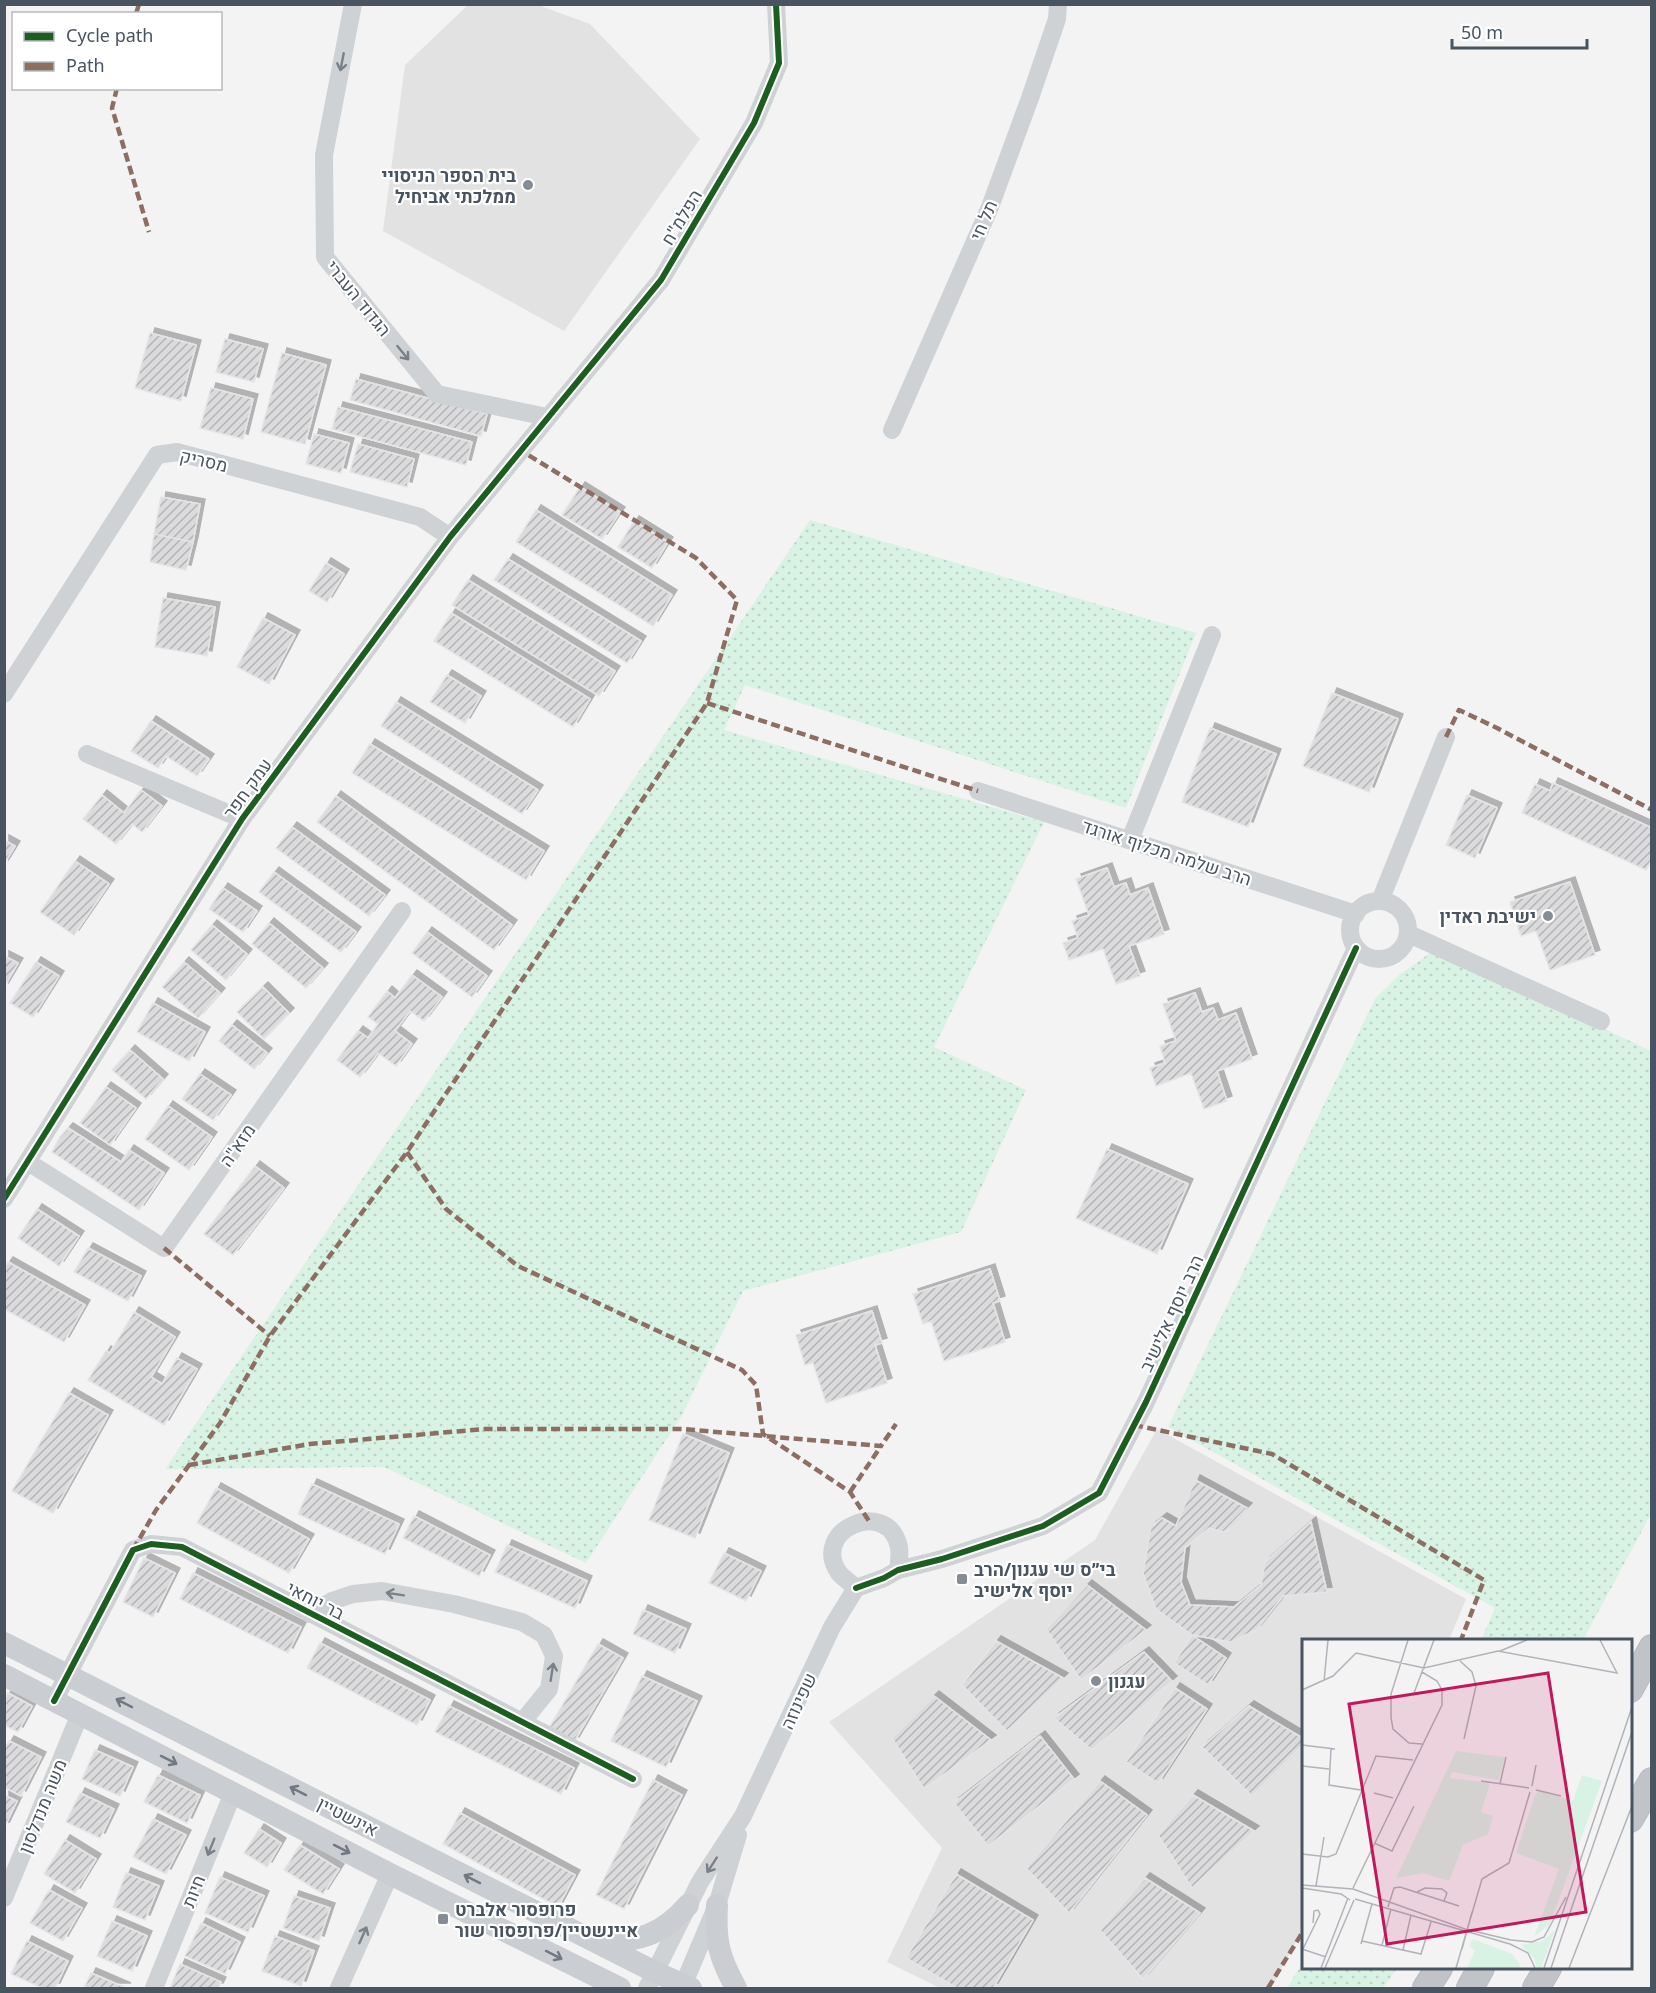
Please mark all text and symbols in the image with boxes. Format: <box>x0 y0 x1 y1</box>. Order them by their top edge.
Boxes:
legend <box>12 12 222 90</box>
scale bar <box>1452 12 1587 50</box>
text: 50 m <box>1461 20 1503 44</box>
text: Cycle path <box>66 23 153 47</box>
one-way arrow <box>336 52 347 71</box>
text: Path <box>66 53 105 77</box>
place label: בית הספר הניסויי ממלכתי אביחיל <box>382 163 516 208</box>
marker: בית הספר הניסויי ממלכתי אביחיל <box>521 178 535 192</box>
street label: הפלמ"ח <box>655 185 707 249</box>
street label: תל חי <box>964 196 1002 244</box>
street label: הגדוד העברי <box>321 255 397 341</box>
one-way arrow <box>397 345 410 361</box>
street label: מסריק <box>178 443 230 477</box>
street label: עמק חפר <box>217 753 277 823</box>
street label: הרב שלמה מכלוף אורגד <box>1079 813 1255 891</box>
place label: ישיבת ראדין <box>1439 904 1536 928</box>
marker: ישיבת ראדין <box>1541 909 1555 923</box>
street label: מזא"ה <box>214 1119 260 1171</box>
street label: הרב יוסף אלישיב <box>1133 1251 1209 1375</box>
place label: בי״ס שי עגנון/הרב יוסף אלישיב <box>974 1557 1116 1602</box>
marker: בי״ס שי עגנון/הרב יוסף אלישיב <box>955 1572 969 1586</box>
street label: בר יוחאי <box>283 1575 349 1625</box>
one-way arrow <box>386 1588 406 1599</box>
inset map <box>1302 1639 1632 1969</box>
one-way arrow <box>546 1662 557 1682</box>
street label: שפינוזה <box>774 1669 822 1733</box>
place label: עגנון <box>1108 1669 1146 1693</box>
marker: עגנון <box>1089 1674 1103 1688</box>
one-way arrow <box>115 1697 133 1708</box>
street label: משה מנדלסון <box>12 1755 72 1857</box>
one-way arrow <box>159 1755 177 1766</box>
one-way arrow <box>289 1785 307 1796</box>
street label: אינשטיין <box>314 1791 382 1841</box>
one-way arrow <box>205 1837 216 1856</box>
one-way arrow <box>333 1843 350 1855</box>
one-way arrow <box>705 1856 717 1873</box>
street label: חיות <box>176 1871 210 1911</box>
one-way arrow <box>463 1873 481 1885</box>
place label: פרופסור אלברט איינשטיין/פרופסור שור <box>455 1897 638 1942</box>
marker: פרופסור אלברט איינשטיין/פרופסור שור <box>436 1912 450 1926</box>
one-way arrow <box>358 1926 369 1945</box>
one-way arrow <box>544 1950 562 1962</box>

